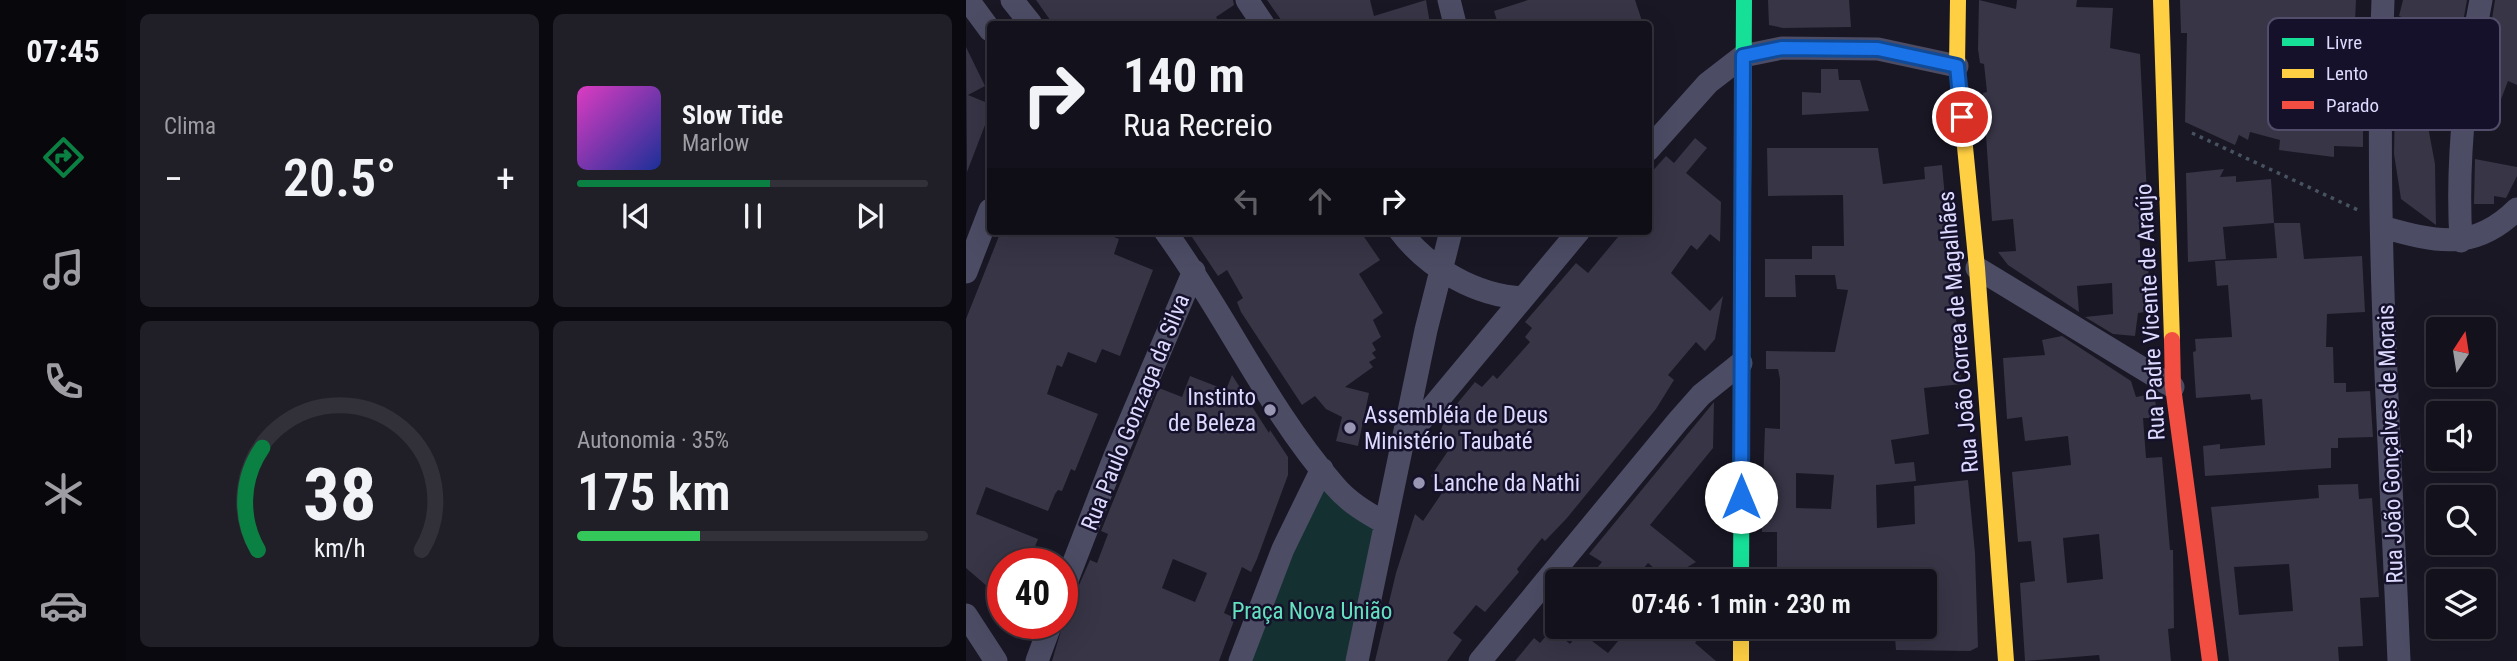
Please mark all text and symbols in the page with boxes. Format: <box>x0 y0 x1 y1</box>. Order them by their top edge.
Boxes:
legend <box>2268 18 2500 130</box>
text: Livre <box>2326 31 2362 54</box>
text: 07:45 <box>26 32 100 70</box>
text: 140 m <box>1123 47 1245 104</box>
icon: right <box>1008 49 1099 140</box>
text: Lento <box>2326 62 2368 85</box>
pin <box>1932 87 1992 147</box>
text: Parado <box>2326 94 2379 117</box>
icon: arrive <box>1943 98 1981 136</box>
text: Slow Tide <box>682 100 783 130</box>
text: Rua Recreio <box>1123 106 1273 144</box>
text: Clima <box>164 113 216 140</box>
text: Marlow <box>682 130 749 157</box>
icon: directions <box>39 133 88 182</box>
text: 20.5° <box>283 148 396 209</box>
text: − <box>164 157 183 201</box>
text: + <box>496 157 515 201</box>
icon: left <box>1228 182 1266 220</box>
icon: ahead <box>1301 182 1339 220</box>
icon: right <box>1374 182 1412 220</box>
street label: Rua Padre Vicente de Araújo <box>2130 183 2171 441</box>
street label: Rua João Correa de Magalhães <box>1933 190 1984 474</box>
icon: previous <box>617 197 655 235</box>
icon: pause <box>734 197 772 235</box>
icon: next <box>851 197 889 235</box>
icon: music <box>39 245 88 294</box>
street label: Rua Paulo Gonzaga da Silva <box>1076 290 1195 534</box>
street label: Rua João Gonçalves de Morais <box>2372 304 2409 584</box>
north arrow <box>2426 317 2496 387</box>
map controls <box>2426 317 2496 639</box>
icon: phone <box>39 357 88 406</box>
place label: Instinto de Beleza <box>1168 384 1256 437</box>
button: sound <box>2426 401 2496 471</box>
marker: Instinto de Beleza <box>1262 402 1278 418</box>
place label: Assembléia de Deus Ministério Taubaté <box>1364 402 1548 455</box>
marker: Assembléia de Deus Ministério Taubaté <box>1342 420 1358 436</box>
text: Autonomia · 35% <box>577 427 729 454</box>
text: 38 <box>303 452 376 538</box>
position arrow <box>1704 460 1778 534</box>
text: 175 km <box>577 462 731 523</box>
icon: climate <box>39 469 88 518</box>
place label: Lanche da Nathi <box>1433 470 1580 497</box>
marker: Lanche da Nathi <box>1411 475 1427 491</box>
button: search <box>2426 485 2496 555</box>
text: km/h <box>314 534 365 563</box>
speed limit sign: 40 <box>987 548 1078 639</box>
button: layers <box>2426 569 2496 639</box>
icon: car <box>39 581 88 630</box>
text: 07:46 · 1 min · 230 m <box>1631 589 1851 619</box>
park label: Praça Nova União <box>1232 598 1392 625</box>

